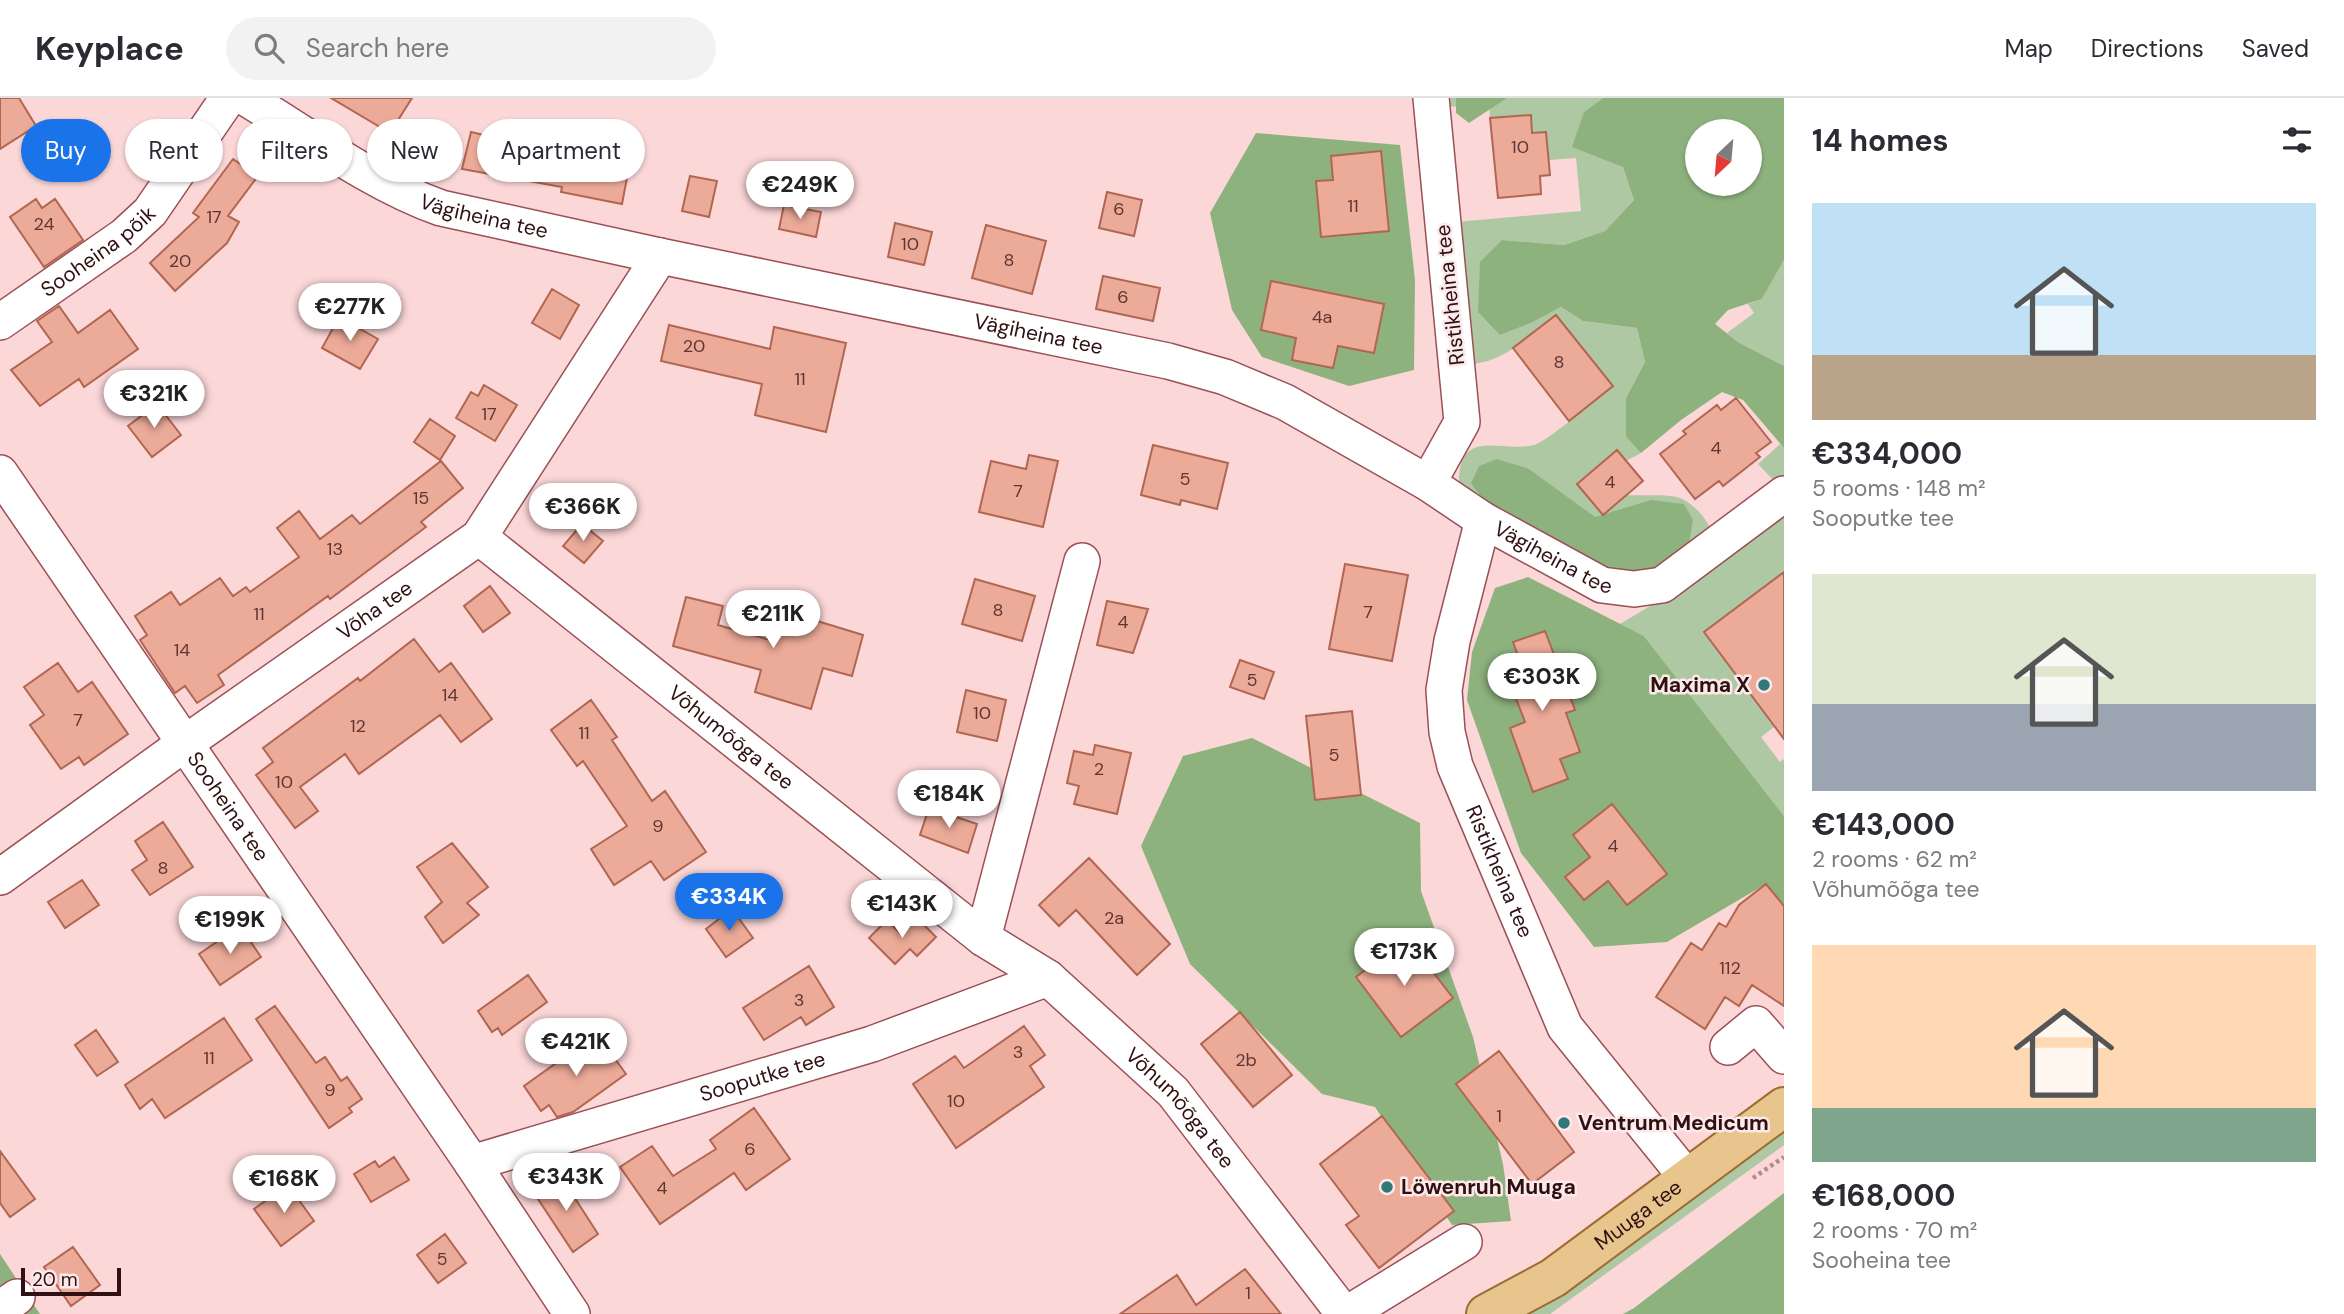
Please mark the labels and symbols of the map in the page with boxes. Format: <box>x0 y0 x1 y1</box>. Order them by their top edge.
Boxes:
north arrow <box>1685 119 1762 196</box>
house number: 10 <box>1511 135 1529 159</box>
pin: €249K <box>751 162 849 221</box>
street label: Vägiheina tee <box>415 187 551 245</box>
house number: 11 <box>1347 194 1359 218</box>
house number: 6 <box>1113 197 1125 221</box>
street label: Sooheina põik <box>35 199 162 303</box>
house number: 17 <box>206 205 222 229</box>
house number: 24 <box>34 212 55 236</box>
street label: Ristikheina tee <box>1429 223 1471 367</box>
house number: 10 <box>901 232 919 256</box>
house number: 8 <box>1004 248 1014 272</box>
house number: 20 <box>169 249 191 273</box>
pin: €277K <box>301 284 399 343</box>
house number: 6 <box>1117 285 1129 309</box>
house number: 4a <box>1312 305 1332 329</box>
street label: Vägiheina tee <box>971 307 1106 361</box>
house number: 20 <box>683 334 705 358</box>
house number: 8 <box>1554 350 1564 374</box>
house number: 11 <box>794 367 806 391</box>
pin: €321K <box>105 370 203 430</box>
house number: 17 <box>481 402 497 426</box>
house number: 4 <box>1711 436 1722 460</box>
house number: 5 <box>1180 467 1190 491</box>
house number: 4 <box>1605 470 1616 494</box>
house number: 7 <box>1013 479 1023 503</box>
pin: €366K <box>534 484 632 543</box>
house number: 15 <box>413 486 429 510</box>
street label: Vägiheina tee <box>1489 515 1614 600</box>
house number: 13 <box>327 537 343 561</box>
street label: Võha tee <box>331 574 418 646</box>
pin: €211K <box>724 590 822 650</box>
house number: 8 <box>993 598 1003 622</box>
house number: 7 <box>1363 600 1373 624</box>
house number: 11 <box>253 602 265 626</box>
house number: 4 <box>1118 610 1129 634</box>
house number: 14 <box>174 638 190 662</box>
pin: €303K <box>1493 654 1591 713</box>
house number: 5 <box>1247 668 1257 692</box>
place label: Maxima X <box>1650 671 1750 699</box>
marker: Maxima X <box>1756 677 1772 693</box>
street label: Võhumõõga tee <box>662 679 800 796</box>
house number: 14 <box>442 683 458 707</box>
house number: 10 <box>973 701 991 725</box>
house number: 7 <box>73 708 83 732</box>
house number: 12 <box>350 714 366 738</box>
house number: 11 <box>578 721 590 745</box>
house number: 5 <box>1329 743 1339 767</box>
street label: Sooheina tee <box>181 746 276 867</box>
house number: 2 <box>1094 757 1104 781</box>
house number: 10 <box>275 770 293 794</box>
pin: €184K <box>900 770 998 830</box>
street label: Ristikheina tee <box>1459 801 1540 942</box>
house number: 9 <box>652 814 664 838</box>
house number: 4 <box>1608 834 1619 858</box>
house number: 8 <box>158 856 168 880</box>
pin: €334K <box>680 874 778 933</box>
pin: €143K <box>853 880 951 940</box>
pin: €199K <box>181 896 279 956</box>
house number: 2a <box>1104 906 1124 930</box>
pin: €173K <box>1355 928 1453 988</box>
house number: 112 <box>1719 956 1741 980</box>
house number: 3 <box>794 988 804 1012</box>
pin: €421K <box>527 1018 625 1078</box>
house number: 3 <box>1013 1040 1023 1064</box>
street label: Võhumõõga tee <box>1119 1041 1241 1174</box>
street label: Sooputke tee <box>696 1045 829 1109</box>
house number: 11 <box>203 1046 215 1070</box>
house number: 2b <box>1235 1048 1257 1072</box>
house number: 9 <box>324 1078 336 1102</box>
house number: 10 <box>947 1089 965 1113</box>
house number: 1 <box>1496 1104 1502 1128</box>
place label: Ventrum Medicum <box>1578 1109 1769 1137</box>
marker: Ventrum Medicum <box>1556 1115 1572 1131</box>
house number: 6 <box>744 1137 756 1161</box>
pin: €343K <box>517 1154 615 1213</box>
pin: €168K <box>235 1156 333 1215</box>
place label: Löwenruh Muuga <box>1401 1173 1576 1201</box>
street label: Muuga tee <box>1589 1173 1688 1257</box>
house number: 4 <box>657 1176 668 1200</box>
marker: Löwenruh Muuga <box>1379 1179 1395 1195</box>
house number: 5 <box>437 1247 447 1271</box>
scale bar <box>21 1265 121 1297</box>
house number: 1 <box>1245 1281 1251 1305</box>

